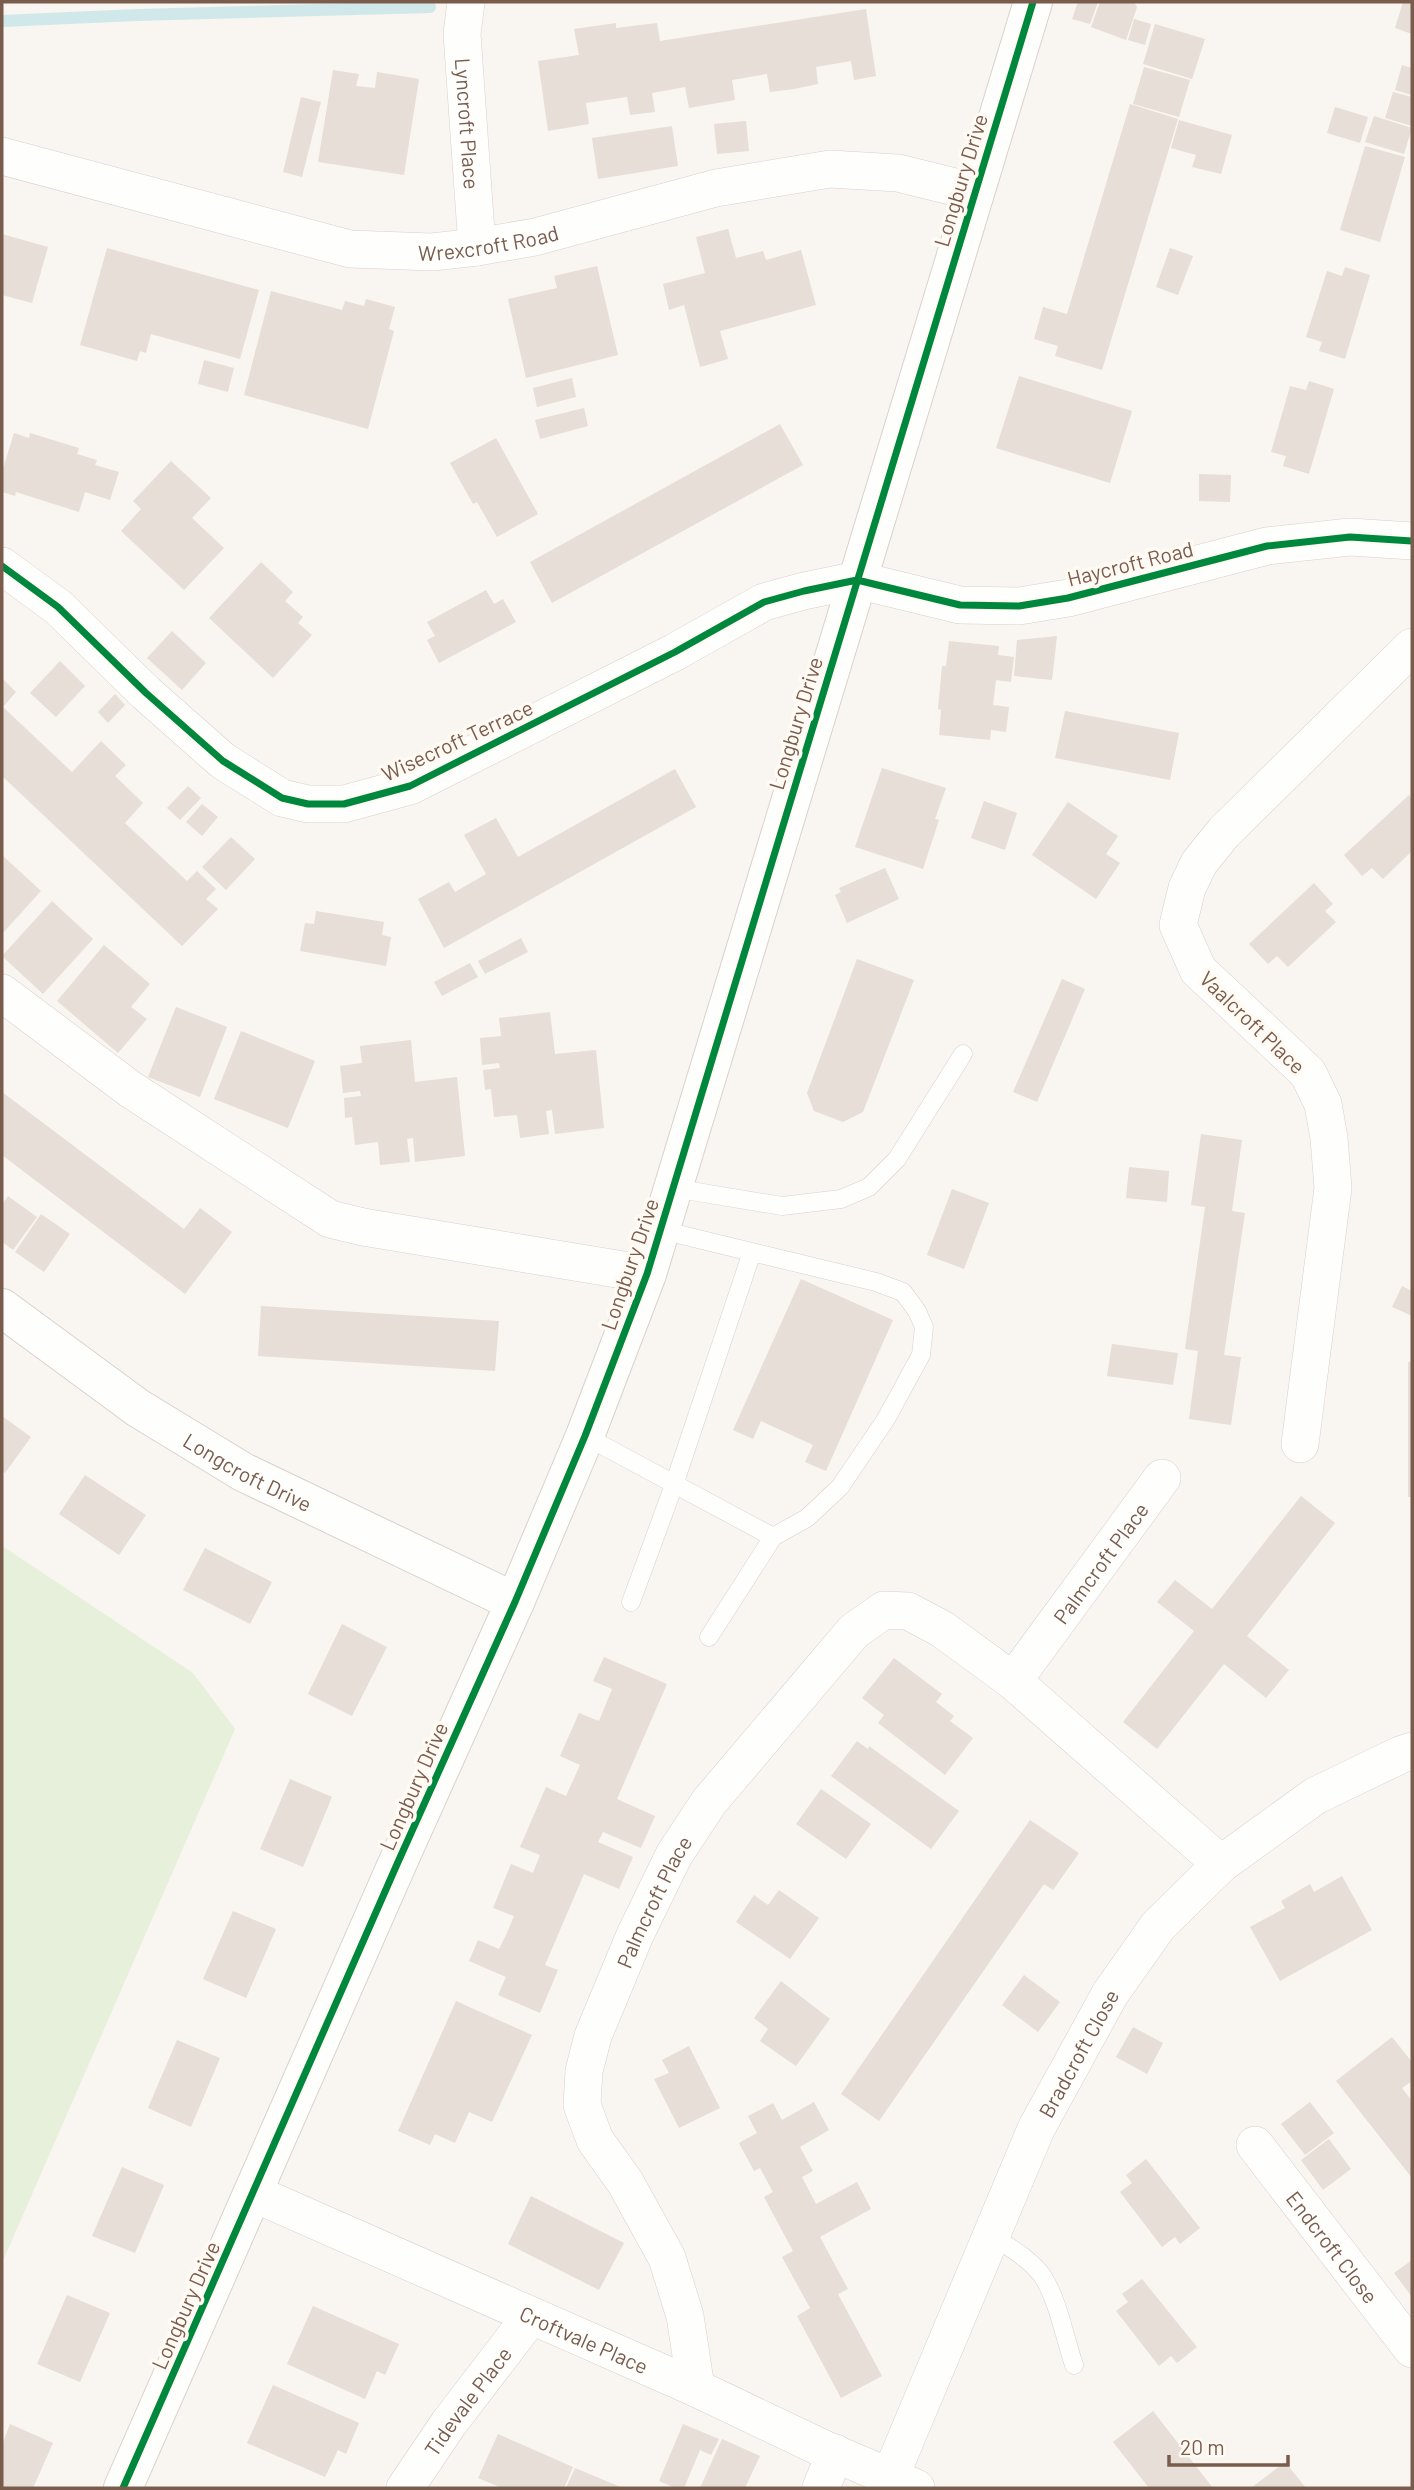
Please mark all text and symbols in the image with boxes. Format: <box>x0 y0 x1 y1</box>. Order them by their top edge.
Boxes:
street label: Lyncroft Place <box>451 57 485 190</box>
street label: Longbury Drive <box>928 111 992 249</box>
street label: Wrexcroft Road <box>417 219 561 265</box>
street label: Haycroft Road <box>1064 535 1196 591</box>
street label: Longbury Drive <box>763 654 827 792</box>
street label: Wisecroft Terrace <box>377 694 537 786</box>
street label: Vaalcroft Place <box>1195 965 1311 1079</box>
street label: Longbury Drive <box>595 1195 663 1333</box>
street label: Longcroft Drive <box>180 1427 316 1516</box>
street label: Palmcroft Place <box>1047 1497 1153 1628</box>
street label: Longbury Drive <box>374 1718 452 1854</box>
street label: Palmcroft Place <box>610 1830 696 1971</box>
street label: Bradcroft Close <box>1032 1985 1123 2122</box>
street label: Endcroft Close <box>1282 2185 1384 2308</box>
street label: Longbury Drive <box>146 2237 224 2373</box>
street label: Croftvale Place <box>516 2300 652 2378</box>
street label: Tidevale Place <box>418 2341 516 2460</box>
scale bar <box>1169 2424 1288 2468</box>
text: 20 m <box>1180 2434 1225 2459</box>

